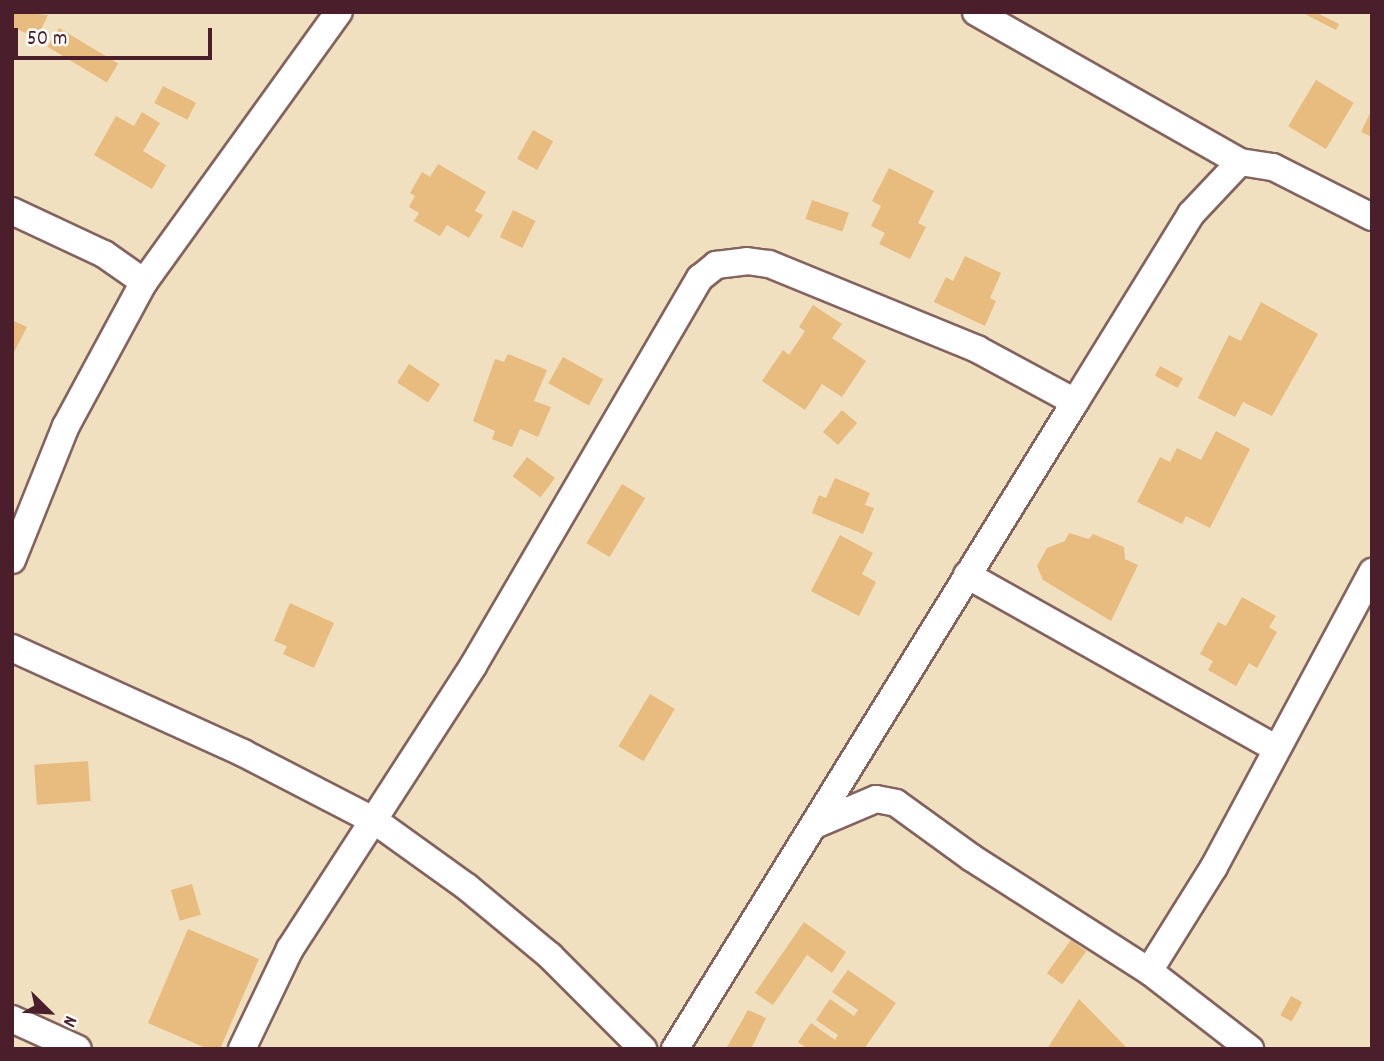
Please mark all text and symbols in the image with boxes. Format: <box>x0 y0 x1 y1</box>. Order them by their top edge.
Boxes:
scale bar <box>18 14 215 58</box>
text: 50 m <box>27 25 67 55</box>
north arrow <box>14 977 84 1047</box>
text: N <box>54 1011 83 1031</box>

